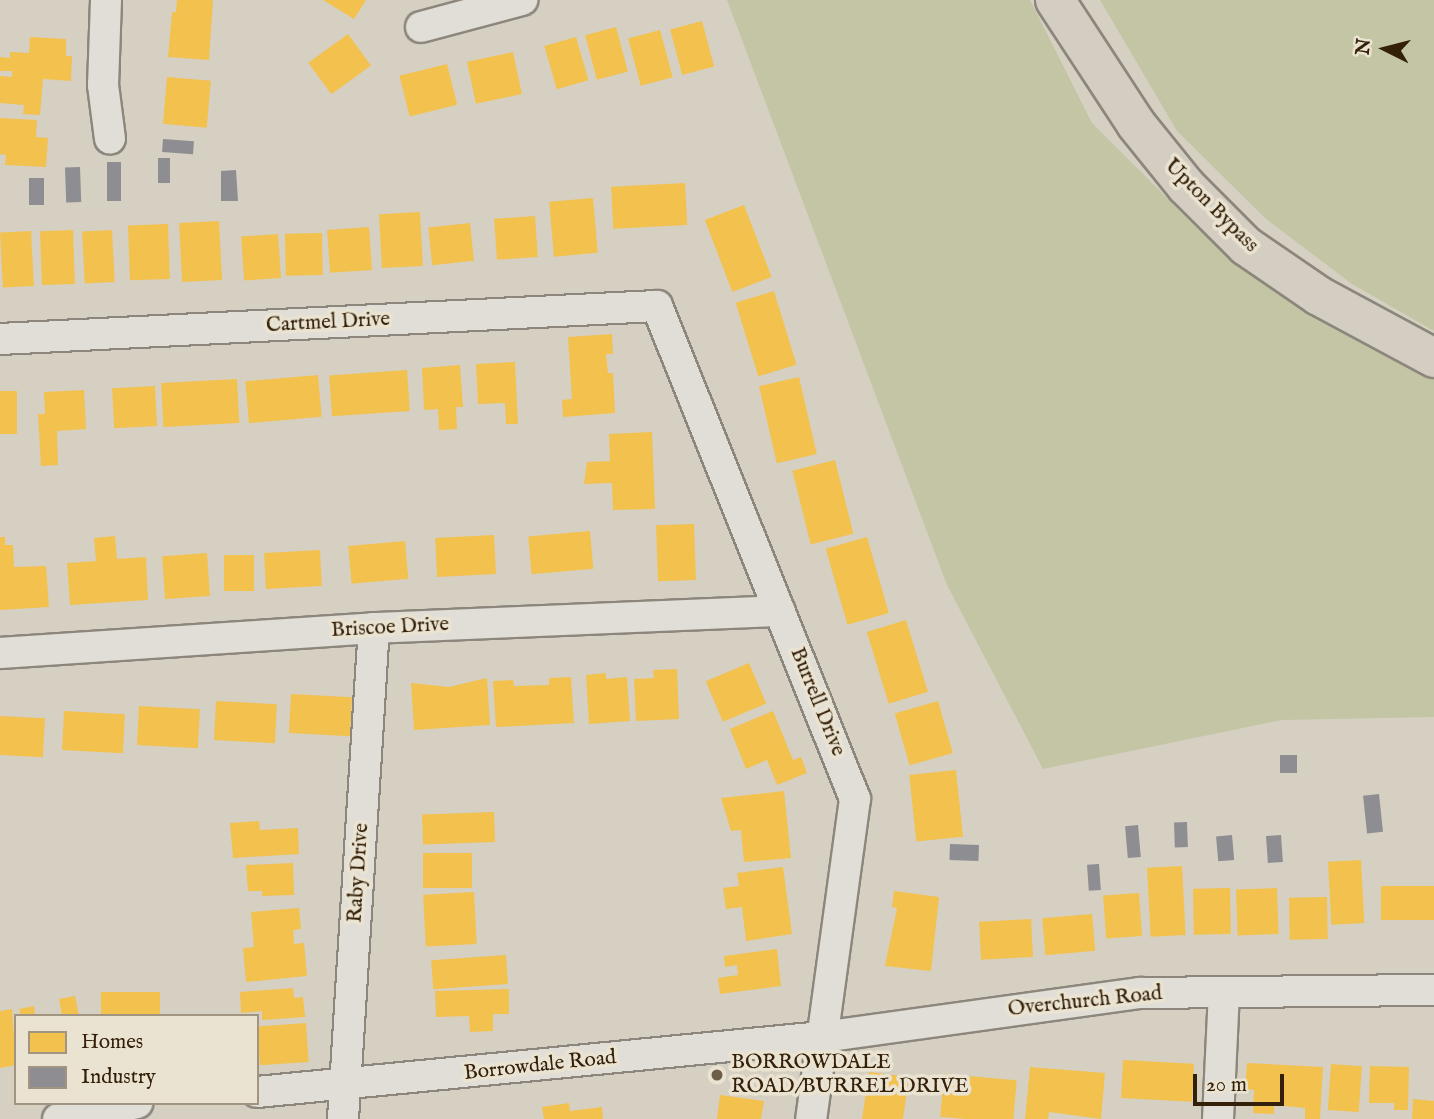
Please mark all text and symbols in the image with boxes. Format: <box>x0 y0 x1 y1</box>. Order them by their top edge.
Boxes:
north arrow <box>1350 14 1420 84</box>
text: N <box>1351 37 1377 56</box>
street label: Upton Bypass <box>1159 154 1263 258</box>
street label: Cartmel Drive <box>265 307 391 339</box>
street label: Briscoe Drive <box>330 612 450 644</box>
street label: Burrell Drive <box>784 644 850 760</box>
street label: Raby Drive <box>343 822 375 924</box>
street label: Overchurch Road <box>1007 981 1163 1023</box>
legend <box>14 1014 259 1105</box>
text: Homes <box>81 1029 143 1056</box>
street label: Borrowdale Road <box>463 1045 617 1087</box>
place label: BORROWDALE ROAD/BURREL DRIVE <box>731 1050 969 1100</box>
scale bar <box>1196 1060 1287 1104</box>
text: Industry <box>81 1064 156 1091</box>
marker: BORROWDALE ROAD/BURREL DRIVE <box>709 1067 725 1083</box>
text: 20 m <box>1206 1072 1247 1099</box>

